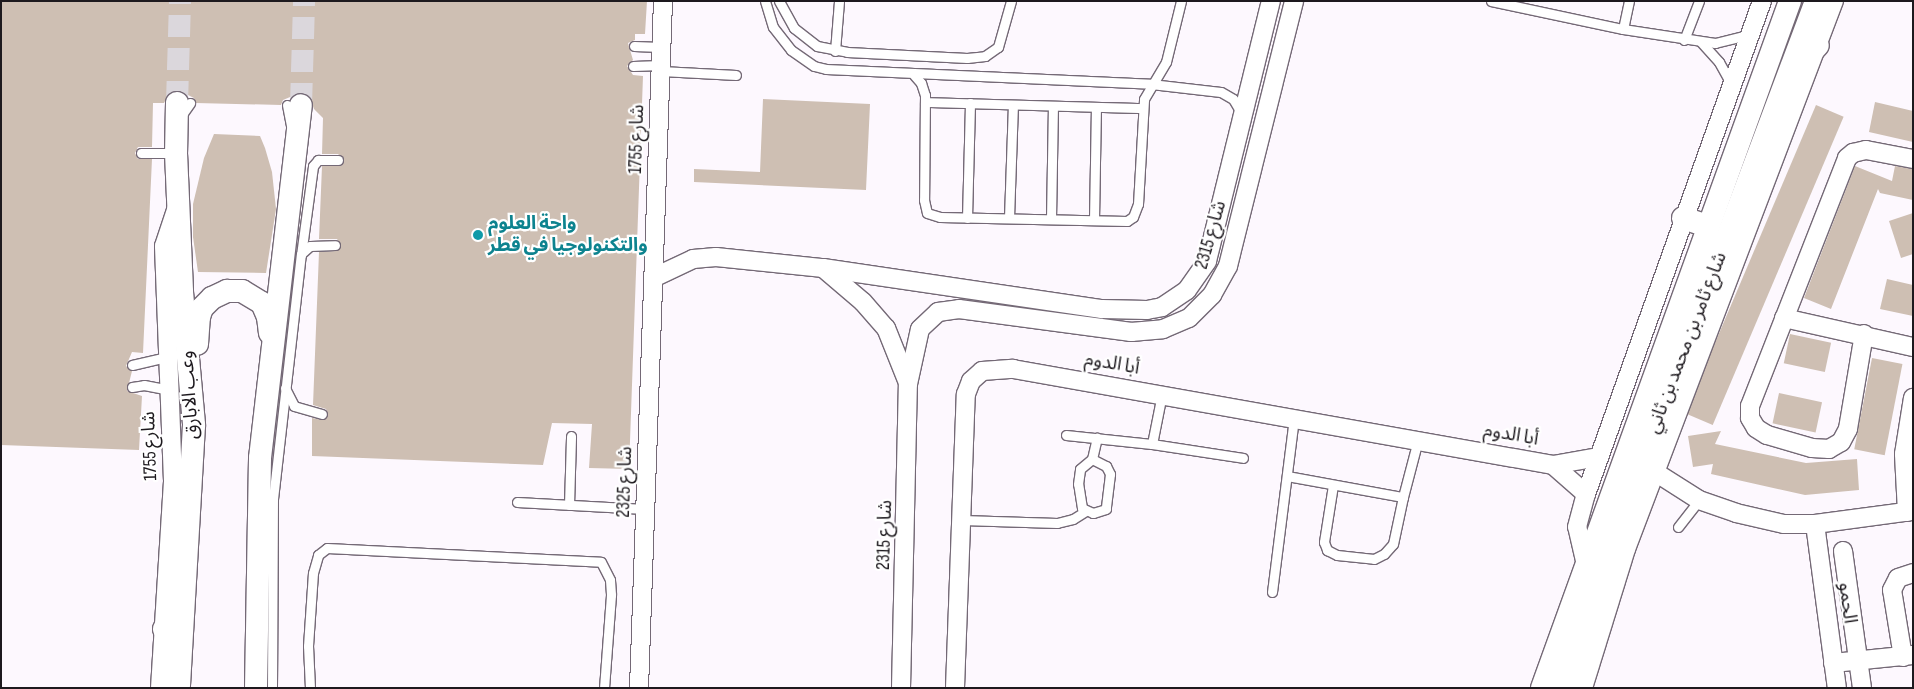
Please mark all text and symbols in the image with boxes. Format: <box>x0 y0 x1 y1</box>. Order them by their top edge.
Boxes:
street label: شارع 1755 <box>624 104 650 174</box>
street label: شارع 2315 <box>1190 198 1232 272</box>
place label: واحة العلوم والتكنولوجيا في قطر <box>488 213 648 257</box>
marker: واحة العلوم والتكنولوجيا في قطر <box>472 229 484 241</box>
street label: شارع ثامر بن محمد بن ثاني <box>1642 249 1732 437</box>
street label: أبا الدوم <box>1083 348 1141 380</box>
street label: وعب الابارق <box>176 350 204 440</box>
street label: شارع 1755 <box>137 411 163 481</box>
street label: أبا الدوم <box>1482 419 1540 451</box>
street label: شارع 2325 <box>612 446 638 518</box>
street label: شارع 2315 <box>872 500 898 570</box>
street label: الحمو <box>1833 581 1861 625</box>

